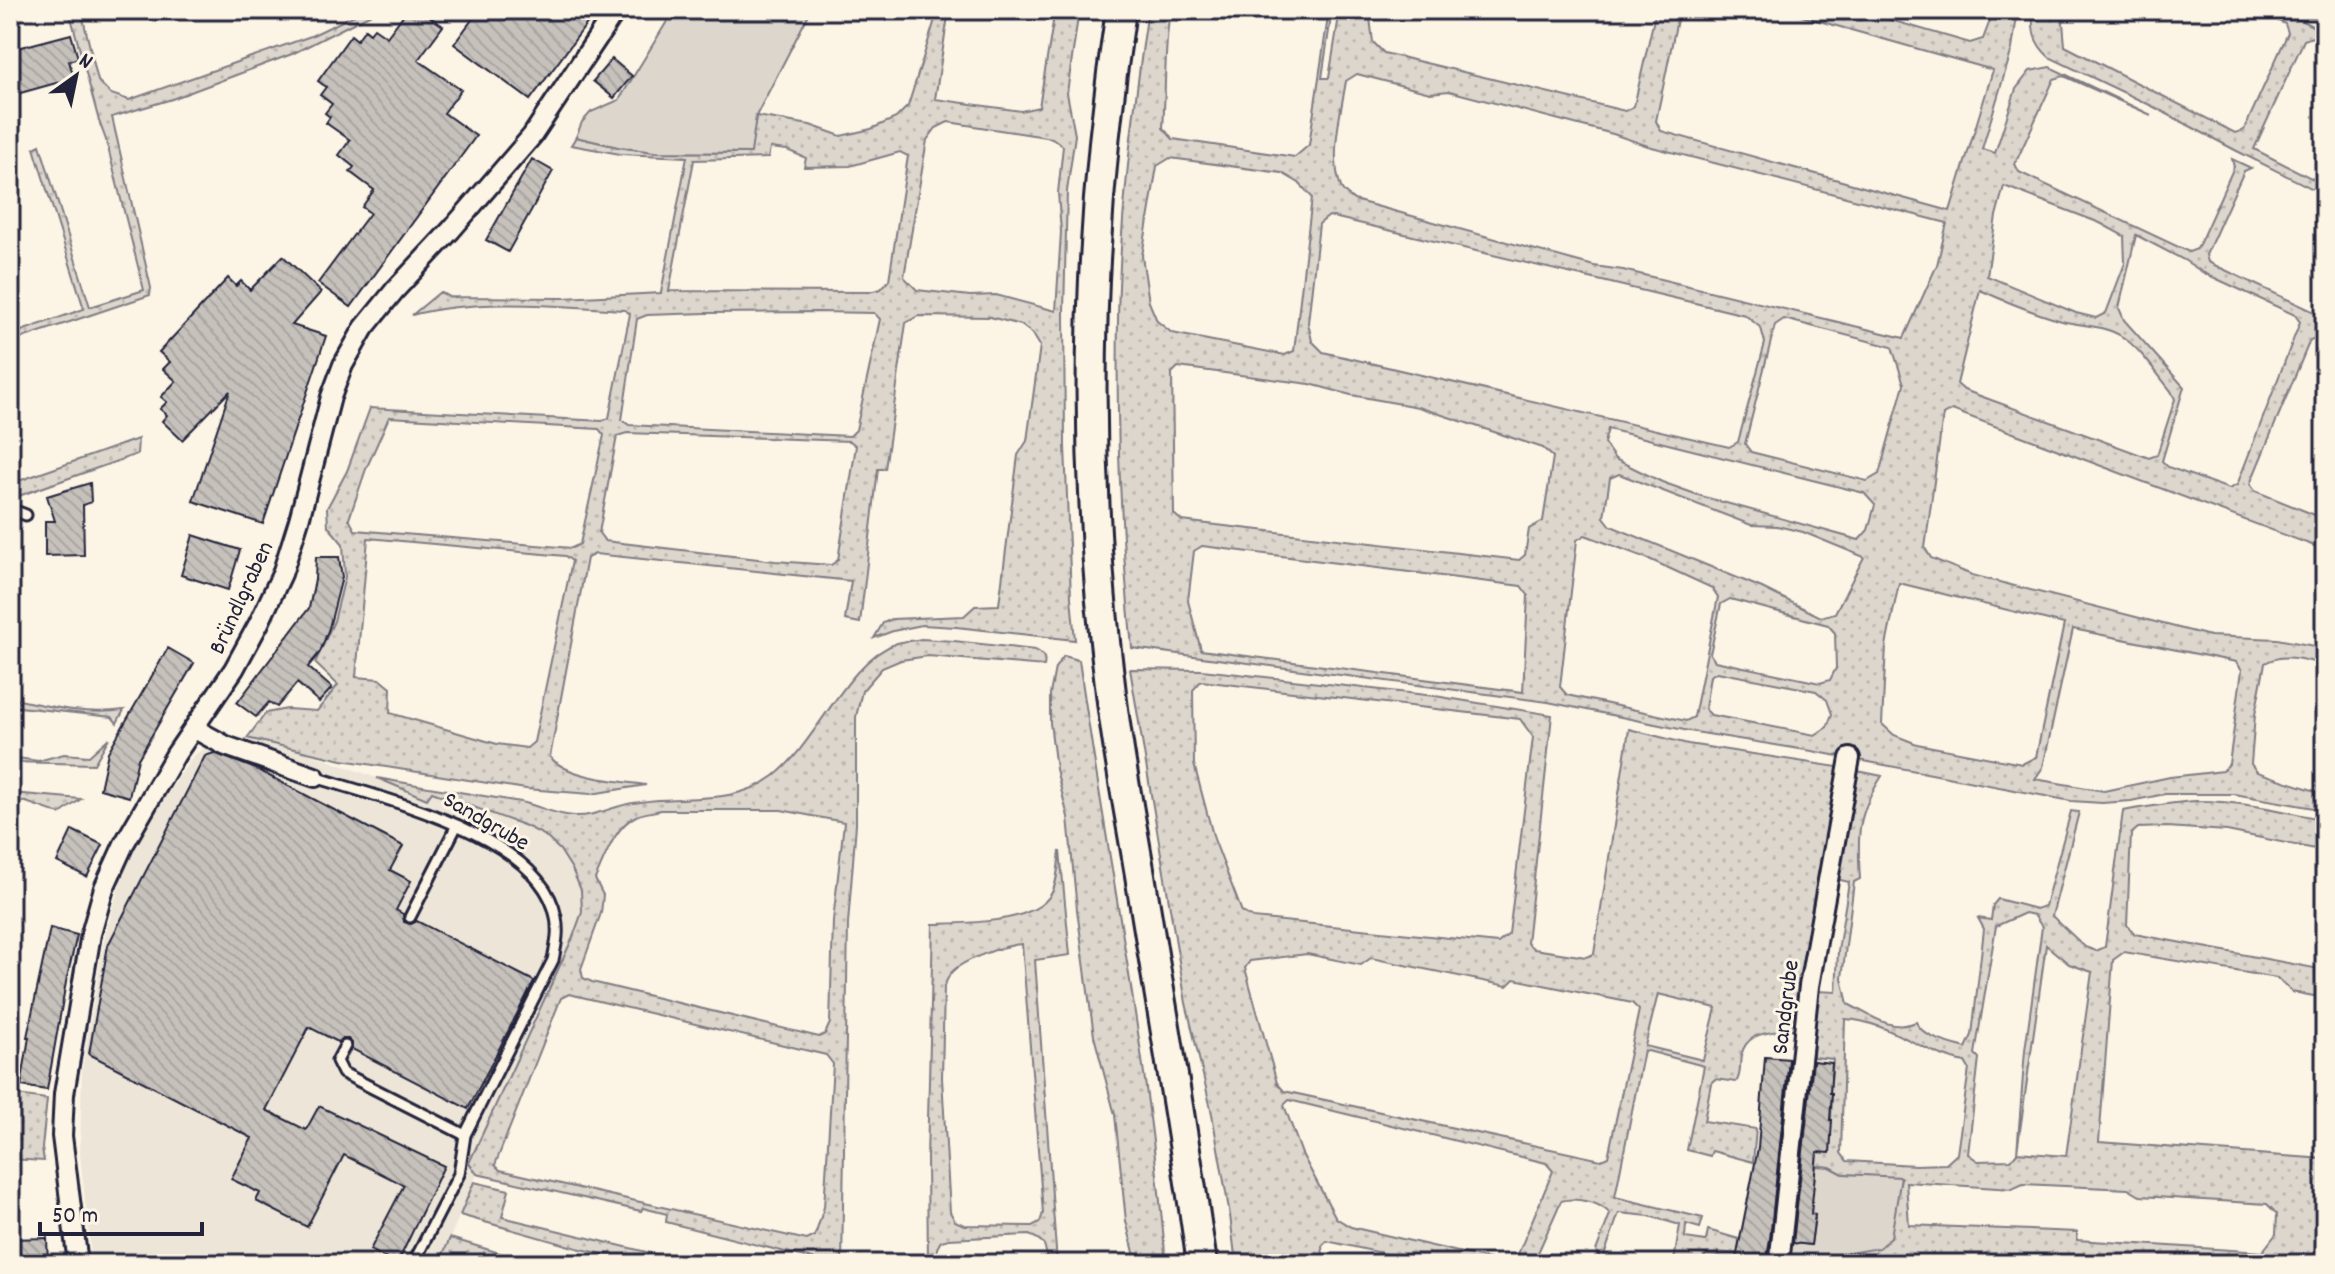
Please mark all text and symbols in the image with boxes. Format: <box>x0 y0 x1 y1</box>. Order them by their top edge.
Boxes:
north arrow <box>36 36 116 116</box>
text: N <box>72 46 98 78</box>
street label: Bründlgraben <box>202 536 284 660</box>
street label: Sandgrube <box>436 784 535 861</box>
street label: Sandgrube <box>1764 958 1810 1057</box>
scale bar <box>40 1186 202 1236</box>
text: 50 m <box>52 1200 98 1234</box>

